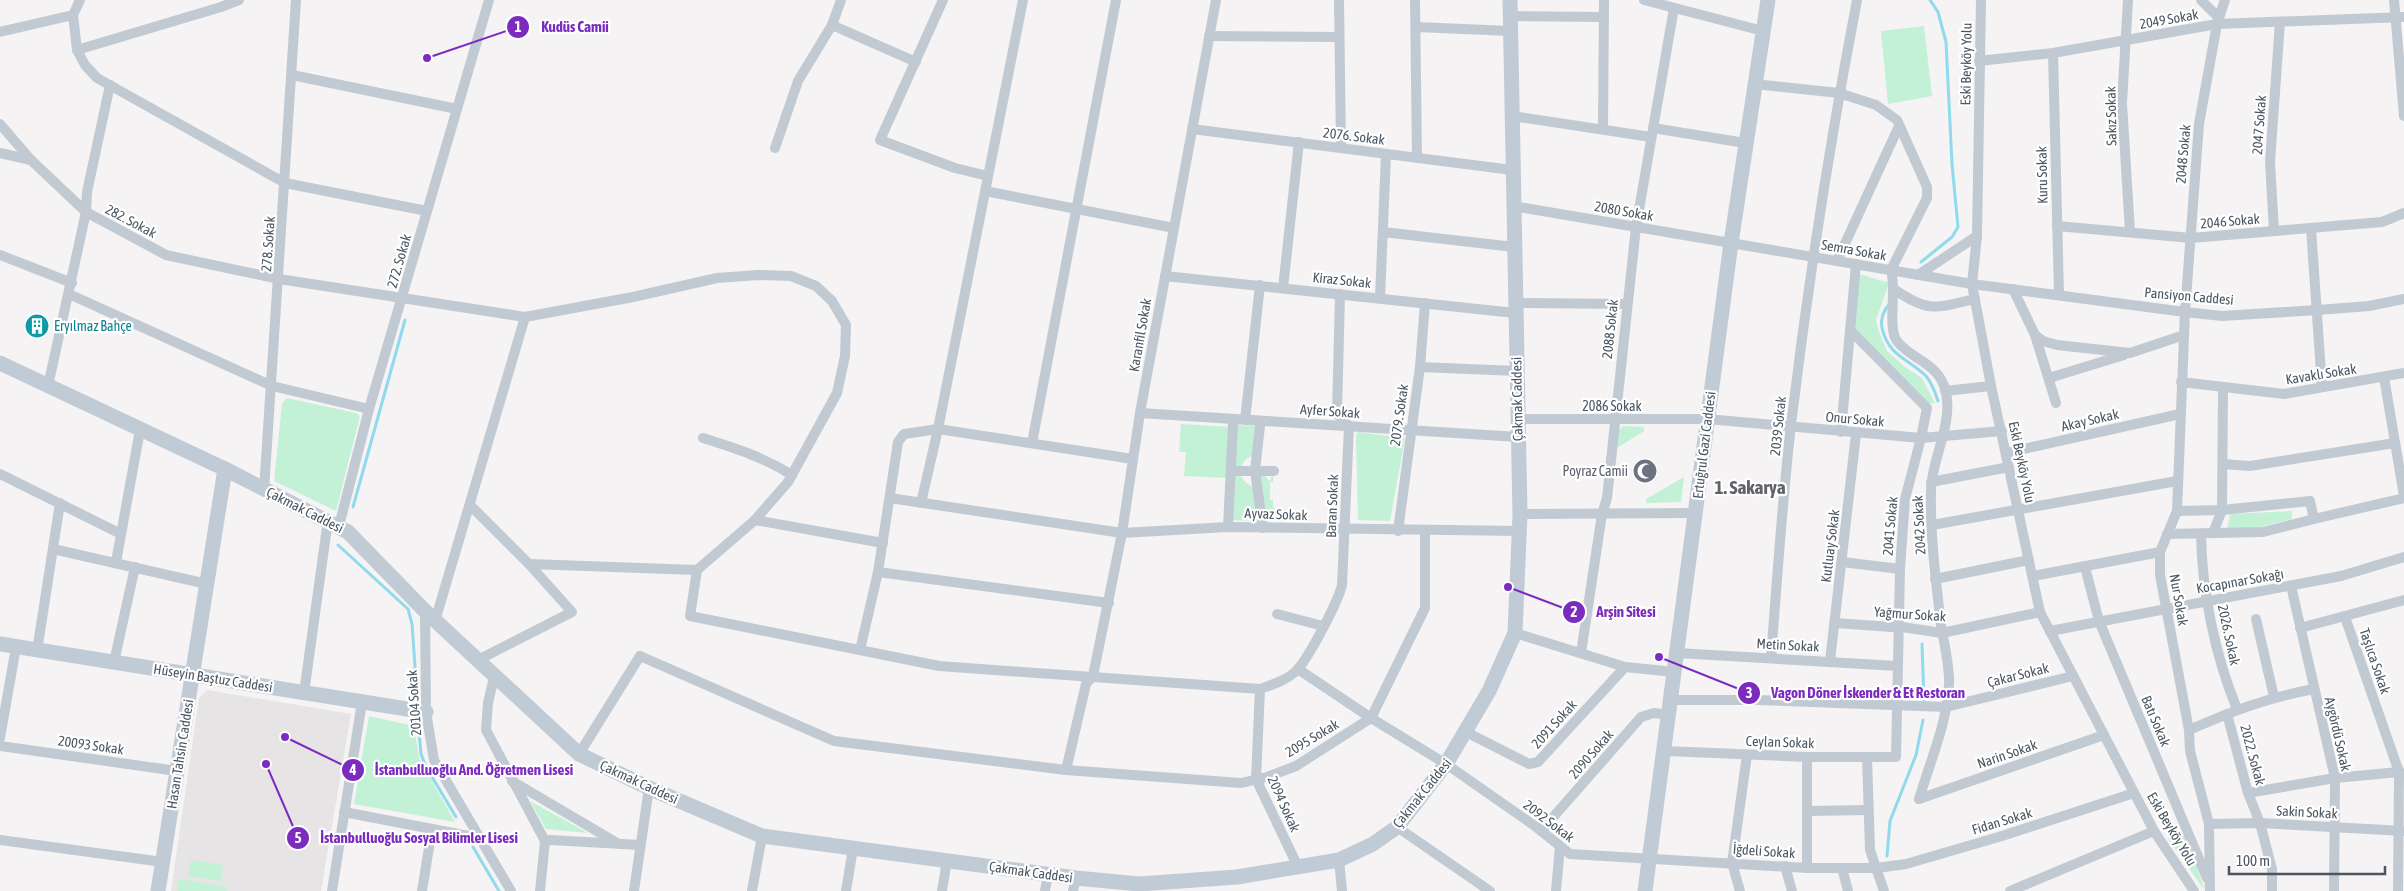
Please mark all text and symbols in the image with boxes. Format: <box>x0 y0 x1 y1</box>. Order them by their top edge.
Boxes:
street label: 2049 Sokak <box>2138 6 2200 32</box>
callout: Kudüs Camii <box>506 12 618 42</box>
text: 1 <box>514 18 522 35</box>
text: Kudüs Camii <box>541 18 609 35</box>
street label: Eski Beyköy Yolu <box>1957 22 1975 106</box>
street label: Sakız Sokak <box>2102 86 2120 146</box>
street label: 2047 Sokak <box>2249 95 2269 155</box>
street label: 2076. Sokak <box>1322 124 1386 148</box>
street label: 2048 Sokak <box>2172 124 2194 184</box>
street label: Kuru Sokak <box>2033 146 2051 204</box>
street label: 2080 Sokak <box>1593 198 1655 224</box>
street label: 282. Sokak <box>103 201 159 241</box>
street label: 2046 Sokak <box>2200 210 2260 232</box>
street label: 278. Sokak <box>258 216 278 272</box>
street label: 272. Sokak <box>384 232 414 290</box>
street label: Semra Sokak <box>1820 236 1888 264</box>
street label: Kiraz Sokak <box>1312 269 1372 291</box>
street label: Pansiyon Caddesi <box>2144 284 2234 308</box>
street label: Karanfil Sokak <box>1126 297 1154 373</box>
street label: 2088 Sokak <box>1599 299 1621 359</box>
building icon: Eryılmaz Bahçe <box>24 313 50 339</box>
place label: Eryılmaz Bahçe <box>54 318 132 334</box>
street label: Çakmak Caddesi <box>1508 357 1526 441</box>
street label: Kavaklı Sokak <box>2284 361 2358 387</box>
street label: 2079. Sokak <box>1387 383 1411 447</box>
street label: Ertuğrul Gazi Caddesi <box>1689 390 1719 500</box>
street label: 2039 Sokak <box>1767 396 1789 456</box>
street label: 2086 Sokak <box>1582 398 1642 414</box>
street label: Ayfer Sokak <box>1299 401 1361 421</box>
street label: Akay Sokak <box>2060 406 2120 434</box>
street label: Onur Sokak <box>1825 408 1885 430</box>
street label: Eski Beyköy Yolu <box>2006 420 2038 504</box>
mosque icon: Poyraz Camii <box>1632 458 1658 484</box>
place label: Poyraz Camii <box>1562 463 1628 479</box>
street label: Baran Sokak <box>1323 474 1341 538</box>
district label: 1. Sakarya <box>1714 476 1786 498</box>
street label: Çakmak Caddesi <box>264 484 346 536</box>
street label: 2042 Sokak <box>1909 495 1929 555</box>
street label: 2041 Sokak <box>1879 496 1901 556</box>
street label: Ayvaz Sokak <box>1244 505 1308 523</box>
street label: Kutluay Sokak <box>1818 509 1842 583</box>
street label: Kocapınar Sokağı <box>2195 565 2285 597</box>
street label: Nur Sokak <box>2167 573 2191 627</box>
callout: Arşin Sitesi <box>1562 597 1666 627</box>
text: 2 <box>1570 603 1578 620</box>
text: Arşin Sitesi <box>1595 603 1656 620</box>
street label: 2026. Sokak <box>2215 603 2243 667</box>
street label: Yağmur Sokak <box>1873 604 1947 624</box>
street label: Taşlıca Sokak <box>2356 626 2394 696</box>
street label: Metin Sokak <box>1756 635 1820 655</box>
street label: Çakar Sokak <box>1986 660 2050 690</box>
street label: Hüseyin Baştuz Caddesi <box>152 661 274 695</box>
street label: 20104 Sokak <box>404 669 424 737</box>
callout: Vagon Döner İskender & Et Restoran <box>1736 678 1975 708</box>
text: 3 <box>1745 684 1753 701</box>
text: Vagon Döner İskender & Et Restoran <box>1770 684 1965 701</box>
street label: Batı Sokak <box>2138 693 2174 749</box>
street label: Aygördü Sokak <box>2322 695 2354 773</box>
street label: 2091 Sokak <box>1528 697 1580 751</box>
street label: Hasan Tahsin Caddesi <box>163 698 197 810</box>
street label: 2095 Sokak <box>1282 716 1342 760</box>
street label: 2022. Sokak <box>2237 723 2269 787</box>
street label: 2090 Sokak <box>1565 726 1617 782</box>
street label: 20093 Sokak <box>57 732 125 758</box>
street label: Ceylan Sokak <box>1745 733 1815 751</box>
street label: Narin Sokak <box>1975 736 2039 772</box>
callout: İstanbulluoğlu And. Öğretmen Lisesi <box>340 755 584 785</box>
street label: Çakmak Caddesi <box>1389 755 1455 831</box>
street label: Çakmak Caddesi <box>597 757 681 807</box>
text: 4 <box>348 761 357 778</box>
text: İstanbulluoğlu And. Öğretmen Lisesi <box>375 761 573 778</box>
street label: 2094 Sokak <box>1265 774 1303 834</box>
street label: Eski Beyköy Yolu <box>2144 789 2200 869</box>
street label: 2092 Sokak <box>1520 797 1578 845</box>
street label: Sakin Sokak <box>2276 802 2338 822</box>
street label: Fidan Sokak <box>1970 804 2034 838</box>
callout: İstanbulluoğlu Sosyal Bilimler Lisesi <box>285 823 528 853</box>
text: 5 <box>294 829 302 846</box>
text: İstanbulluoğlu Sosyal Bilimler Lisesi <box>320 829 518 846</box>
street label: İğdeli Sokak <box>1732 841 1796 861</box>
scale bar <box>2229 844 2385 876</box>
text: 100 m <box>2236 852 2270 869</box>
street label: Çakmak Caddesi <box>988 858 1074 886</box>

